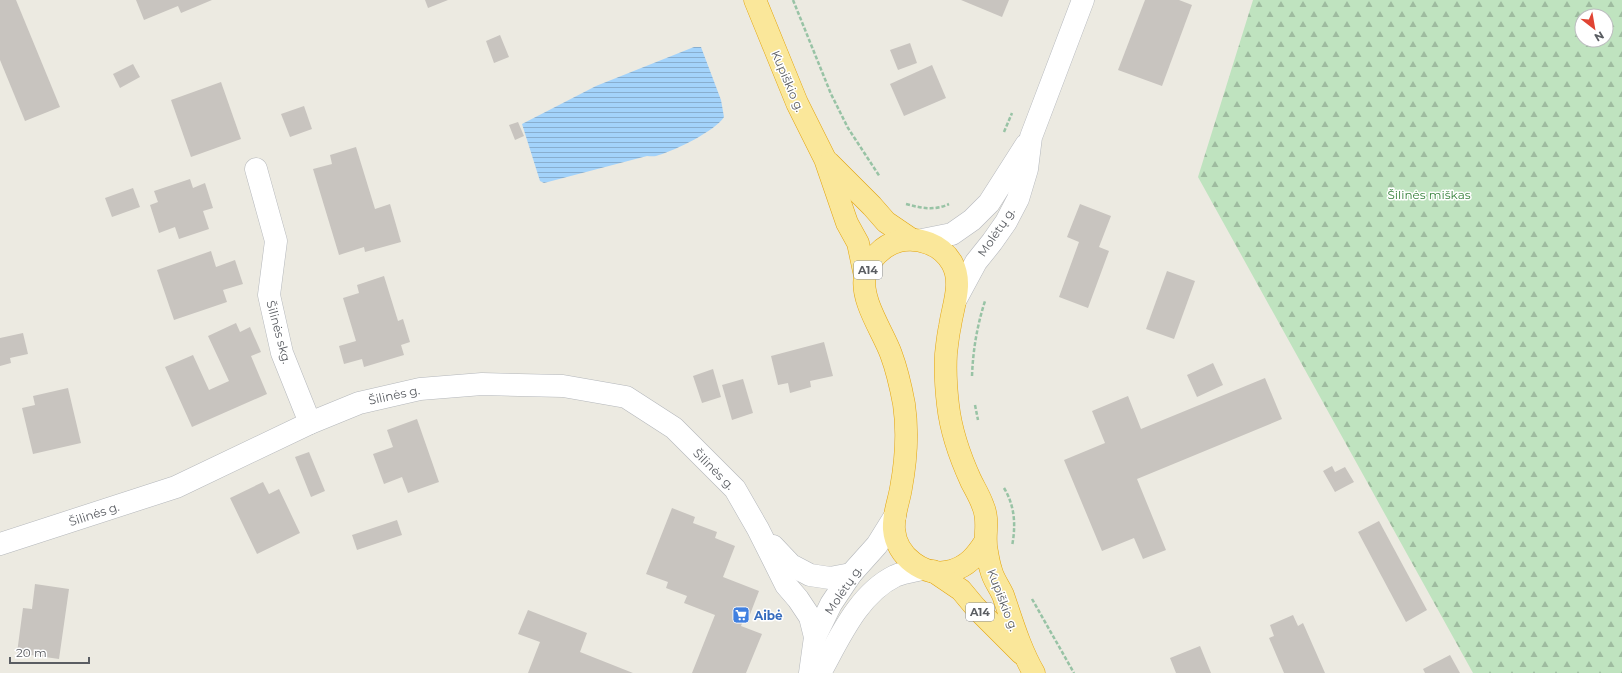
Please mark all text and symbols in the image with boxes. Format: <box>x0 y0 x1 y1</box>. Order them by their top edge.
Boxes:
north arrow <box>1574 8 1614 48</box>
text: N <box>1592 28 1607 45</box>
street label: Kupiškio g. <box>768 48 808 114</box>
park label: Šilinės miškas <box>1387 187 1471 202</box>
street label: Molėtų g. <box>974 204 1018 260</box>
road number: A14 <box>854 261 882 279</box>
street label: Šilinės skg. <box>263 299 295 365</box>
street label: Šilinės g. <box>367 382 421 408</box>
street label: Šilinės g. <box>690 445 738 493</box>
street label: Šilinės g. <box>67 499 121 529</box>
street label: Molėtų g. <box>821 562 865 618</box>
street label: Kupiškio g. <box>984 567 1022 633</box>
road number: A14 <box>966 603 994 621</box>
supermarket icon: Aibė <box>731 605 751 625</box>
place label: Aibė <box>753 608 783 623</box>
scale bar <box>10 639 89 665</box>
text: 20 m <box>16 645 47 660</box>

